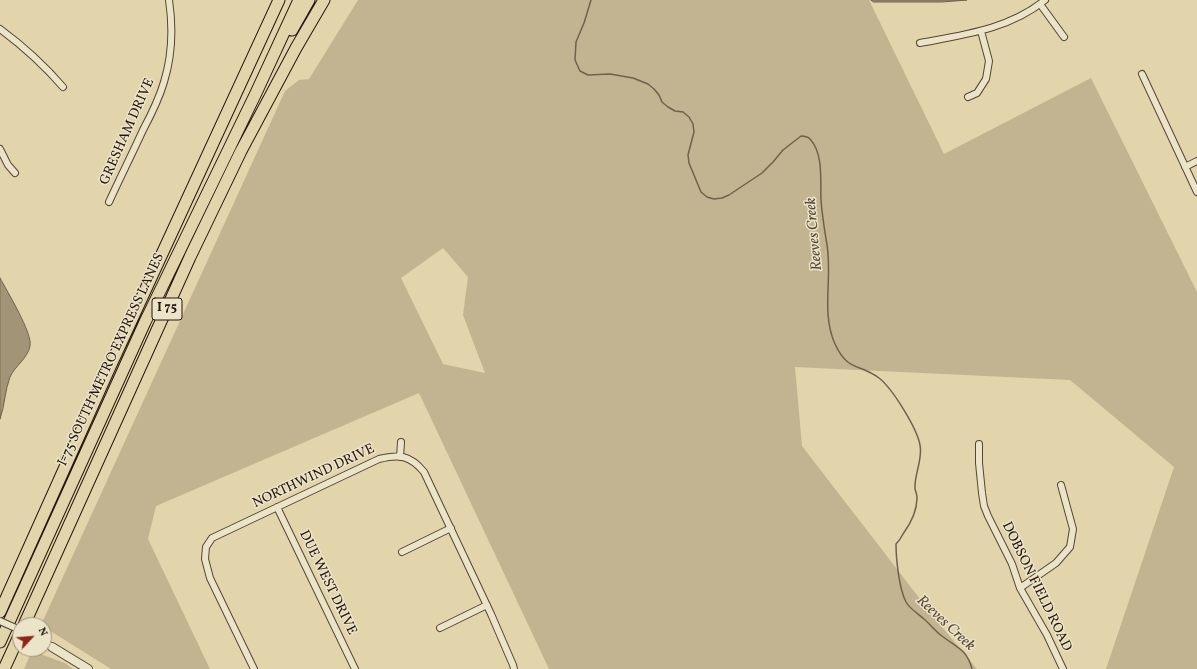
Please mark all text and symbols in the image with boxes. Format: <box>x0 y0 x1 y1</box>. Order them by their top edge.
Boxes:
street label: GRESHAM DRIVE <box>97 76 159 188</box>
water label: Reeves Creek <box>803 197 827 271</box>
street label: I-75 SOUTH METRO EXPRESS LANES <box>55 251 169 469</box>
road number: I 75 <box>152 298 182 320</box>
street label: NORTHWIND DRIVE <box>250 441 378 513</box>
street label: DOBSON FIELD ROAD <box>997 519 1075 655</box>
street label: DUE WEST DRIVE <box>294 528 360 638</box>
water label: Reeves Creek <box>912 592 978 656</box>
north arrow <box>12 617 52 657</box>
text: N <box>34 625 51 639</box>

